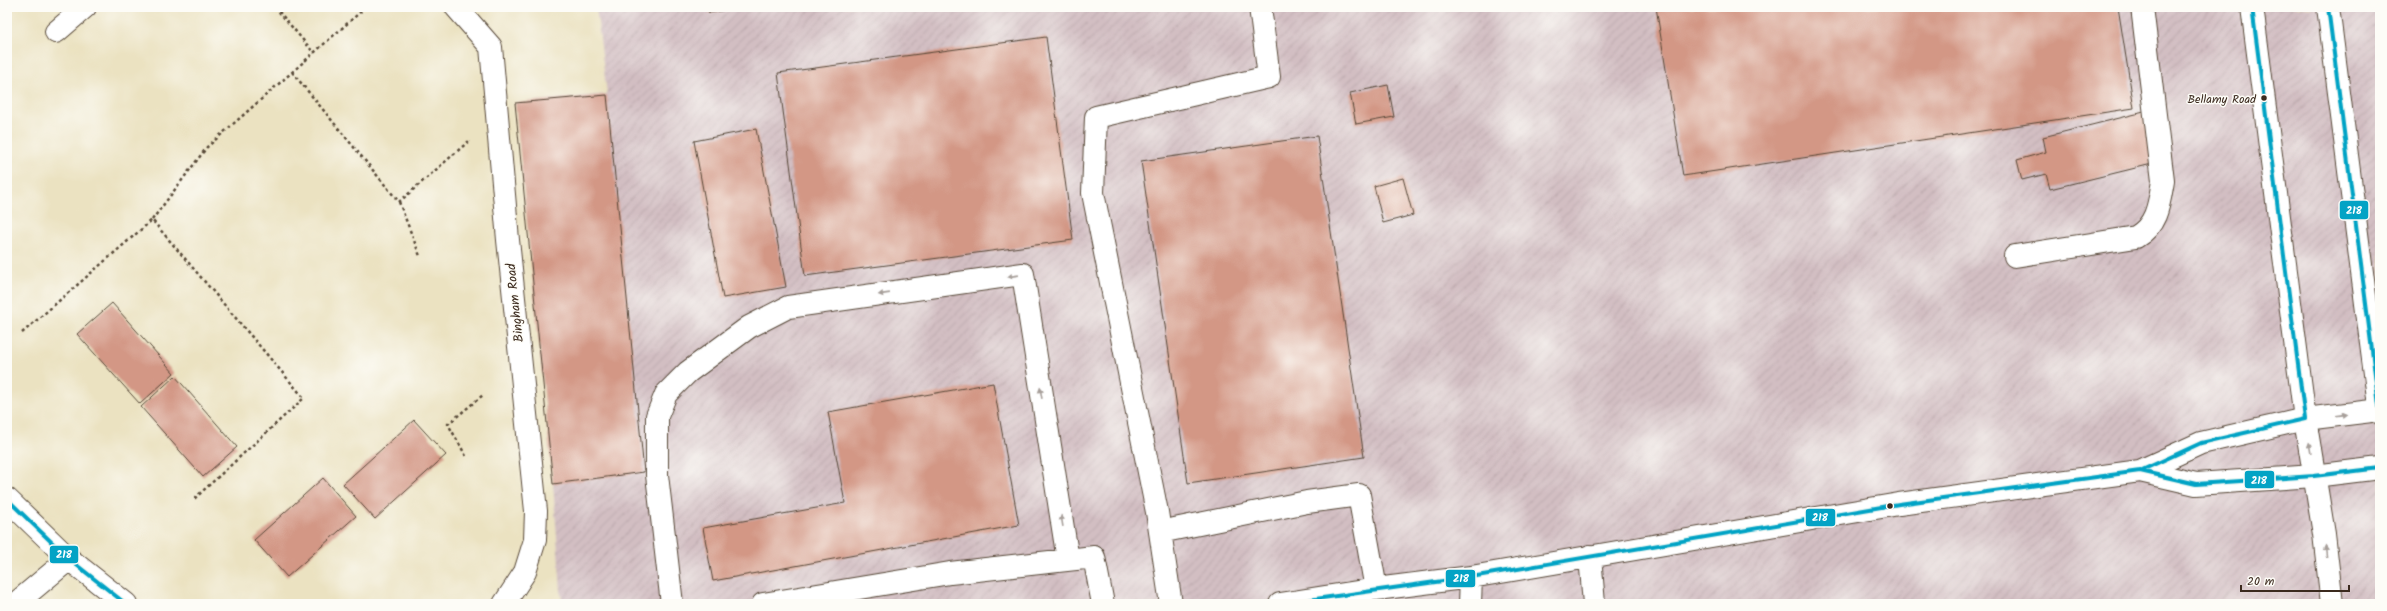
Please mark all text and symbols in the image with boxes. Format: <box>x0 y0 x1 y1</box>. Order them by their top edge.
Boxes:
place label: Bellamy Road <box>2187 90 2257 109</box>
marker: Bellamy Road <box>2259 93 2269 103</box>
line badge: 218 <box>2339 200 2369 220</box>
text: 218 <box>2346 202 2363 220</box>
street label: Bingham Road <box>501 262 530 343</box>
one-way arrow <box>1007 273 1019 279</box>
one-way arrow <box>878 291 890 297</box>
one-way arrow <box>1038 387 1044 399</box>
one-way arrow <box>2336 411 2348 418</box>
one-way arrow <box>2306 442 2312 454</box>
line badge: 218 <box>2244 470 2275 489</box>
text: 218 <box>2251 472 2268 490</box>
unlabelled marker <box>1885 501 1895 511</box>
line badge: 218 <box>1805 508 1836 527</box>
text: 218 <box>1812 509 1829 527</box>
one-way arrow <box>1058 515 1064 528</box>
line badge: 218 <box>49 545 79 564</box>
one-way arrow <box>2323 545 2329 557</box>
text: 218 <box>56 546 73 564</box>
scale bar <box>2241 567 2349 593</box>
line badge: 218 <box>1445 569 1476 588</box>
text: 218 <box>1453 570 1470 588</box>
text: 20 m <box>2247 572 2275 591</box>

